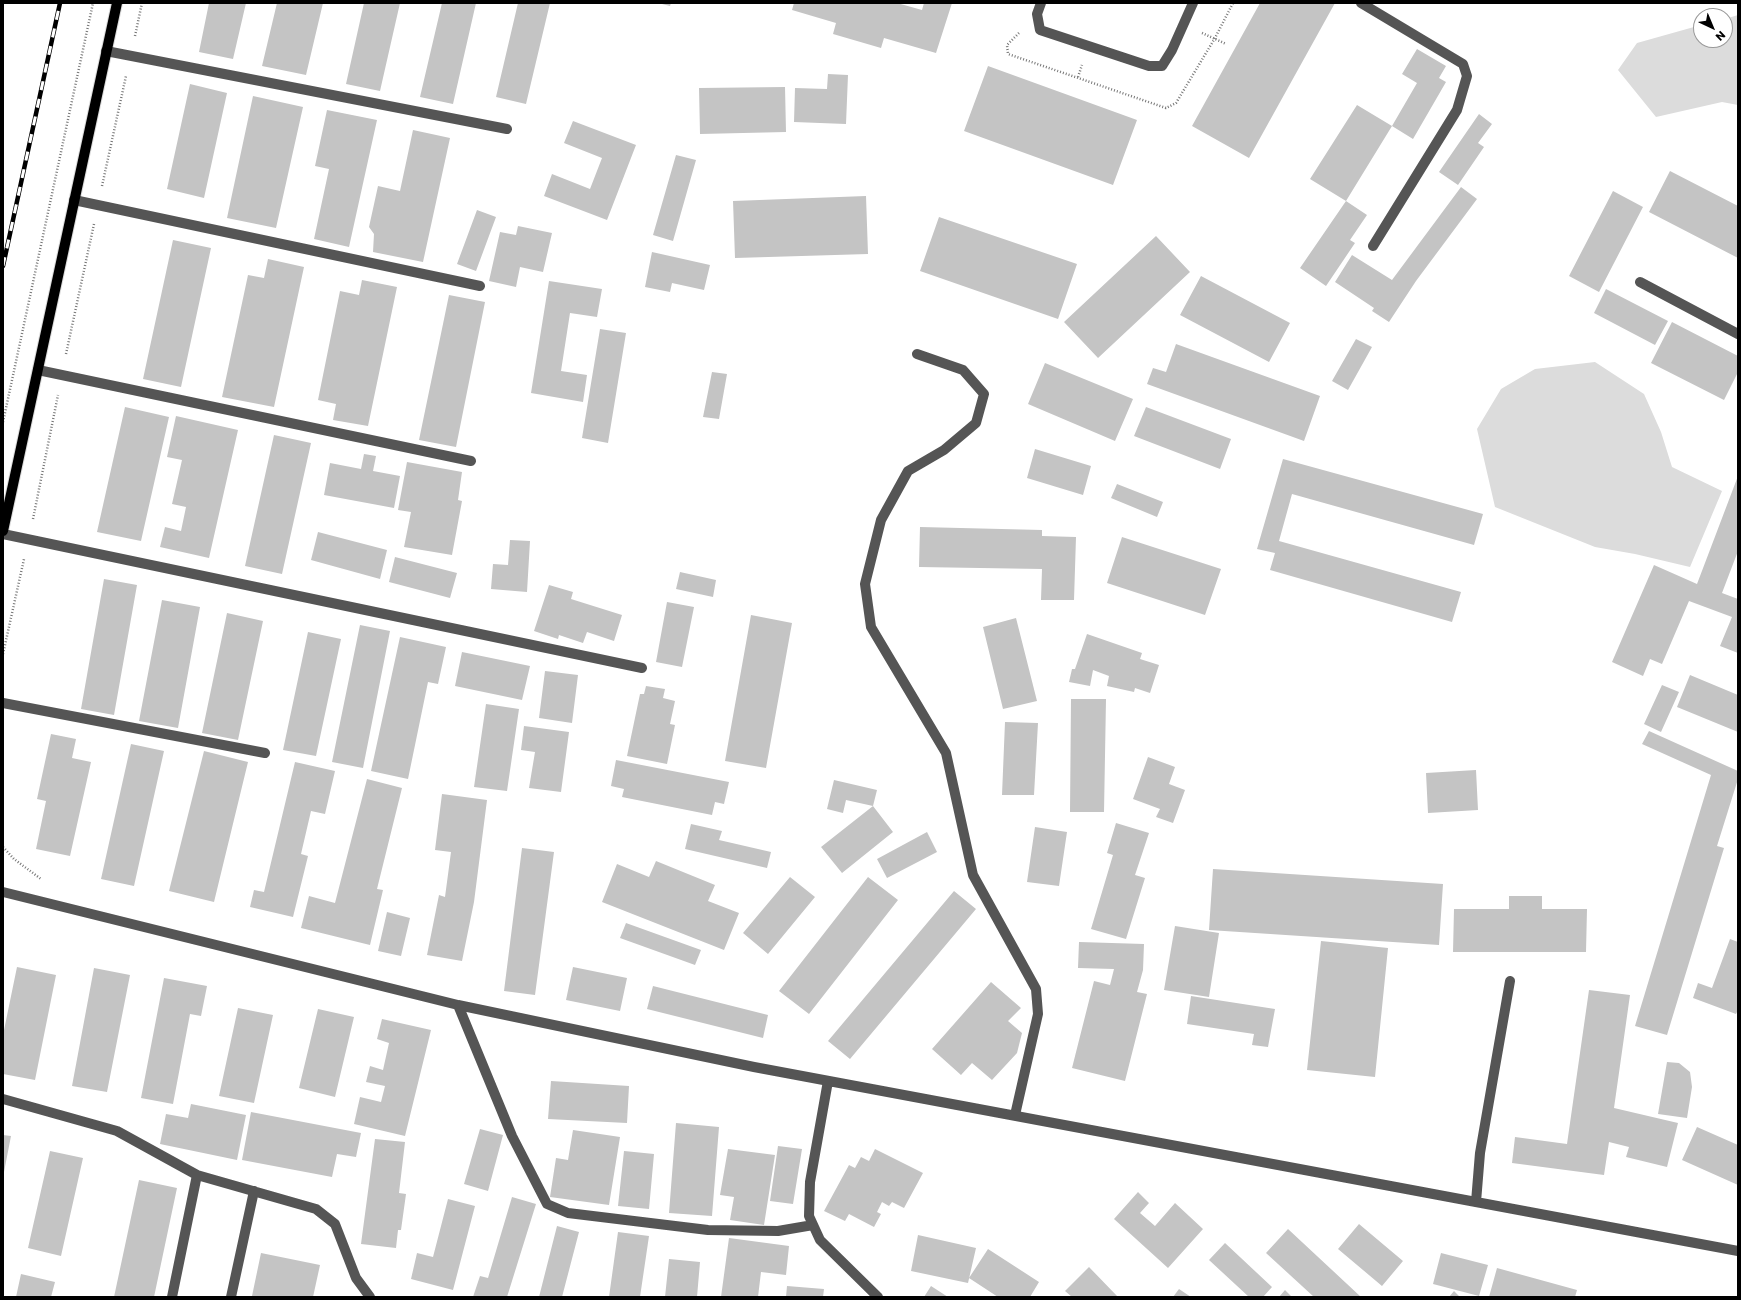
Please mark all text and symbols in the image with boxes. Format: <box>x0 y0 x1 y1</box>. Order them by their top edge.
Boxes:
north arrow <box>1693 8 1733 48</box>
text: N <box>1712 27 1729 45</box>

